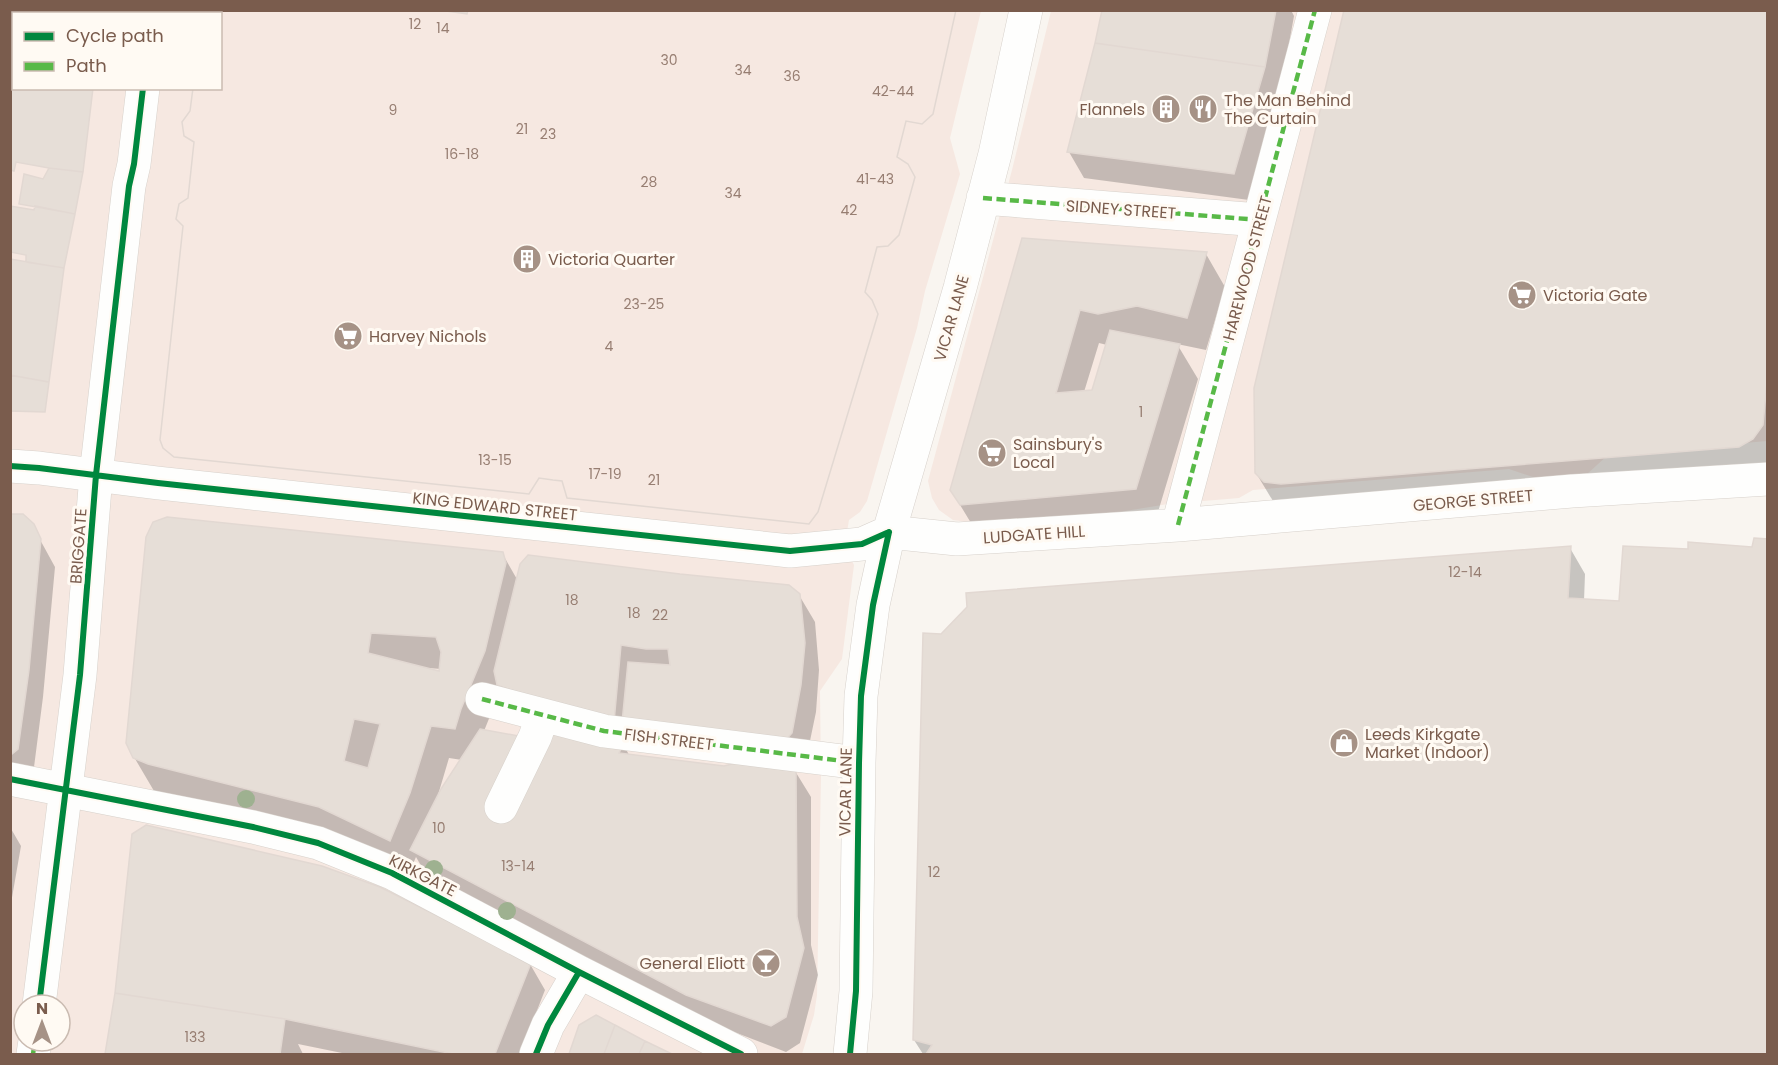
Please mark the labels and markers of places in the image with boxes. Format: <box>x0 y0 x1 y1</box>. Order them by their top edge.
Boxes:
place label: The Man Behind The Curtain <box>1224 89 1351 130</box>
building icon: Flannels <box>1150 93 1182 125</box>
restaurant icon: The Man Behind The Curtain <box>1187 93 1219 125</box>
place label: Flannels <box>1079 98 1145 121</box>
building icon: Victoria Quarter <box>511 243 543 275</box>
place label: Victoria Quarter <box>548 248 675 271</box>
supermarket icon: Victoria Gate <box>1506 279 1538 311</box>
place label: Victoria Gate <box>1543 284 1648 307</box>
supermarket icon: Harvey Nichols <box>332 320 364 352</box>
place label: Harvey Nichols <box>369 325 487 348</box>
place label: Sainsbury's Local <box>1013 433 1103 474</box>
supermarket icon: Sainsbury's Local <box>976 437 1008 469</box>
place label: Leeds Kirkgate Market (Indoor) <box>1365 723 1490 764</box>
shop icon: Leeds Kirkgate Market (Indoor) <box>1328 727 1360 759</box>
bar icon: General Eliott <box>750 947 782 979</box>
place label: General Eliott <box>640 952 745 975</box>

